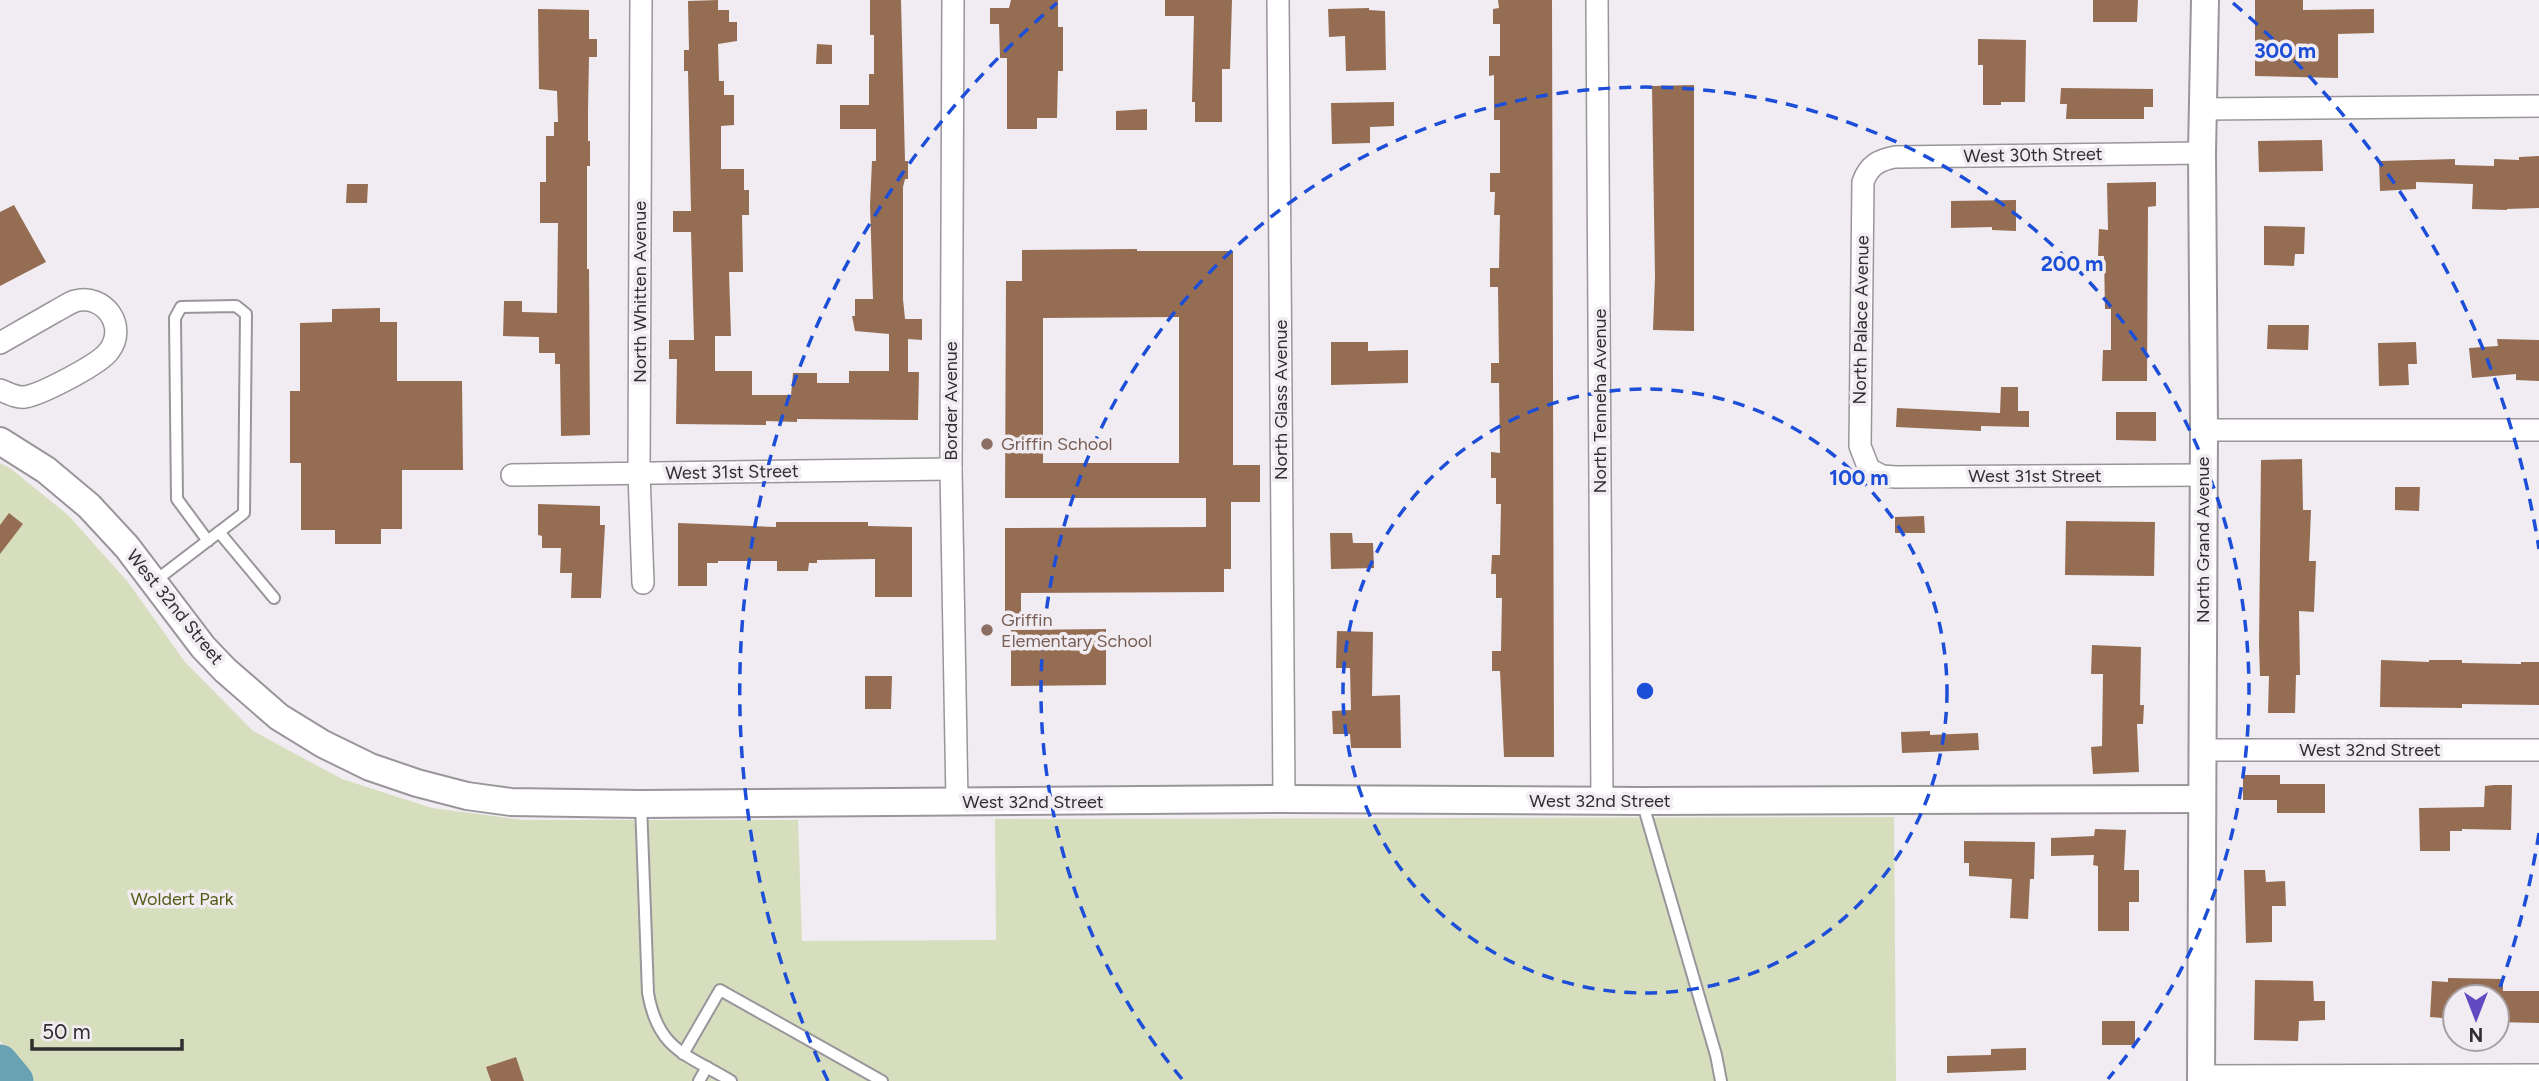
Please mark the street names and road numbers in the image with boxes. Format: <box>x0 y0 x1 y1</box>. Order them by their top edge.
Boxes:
street label: West 30th Street <box>1963 143 2103 167</box>
street label: North Whitten Avenue <box>629 201 651 383</box>
street label: North Palace Avenue <box>1849 235 1873 405</box>
street label: North Tenneha Avenue <box>1589 308 1611 493</box>
street label: North Glass Avenue <box>1270 320 1292 480</box>
street label: Border Avenue <box>940 341 962 461</box>
street label: North Grand Avenue <box>2192 457 2214 623</box>
street label: West 31st Street <box>665 460 799 484</box>
street label: West 31st Street <box>1968 465 2102 487</box>
street label: West 32nd Street <box>122 545 228 669</box>
street label: West 32nd Street <box>2299 739 2441 761</box>
street label: West 32nd Street <box>1529 790 1671 812</box>
street label: West 32nd Street <box>962 791 1104 813</box>

